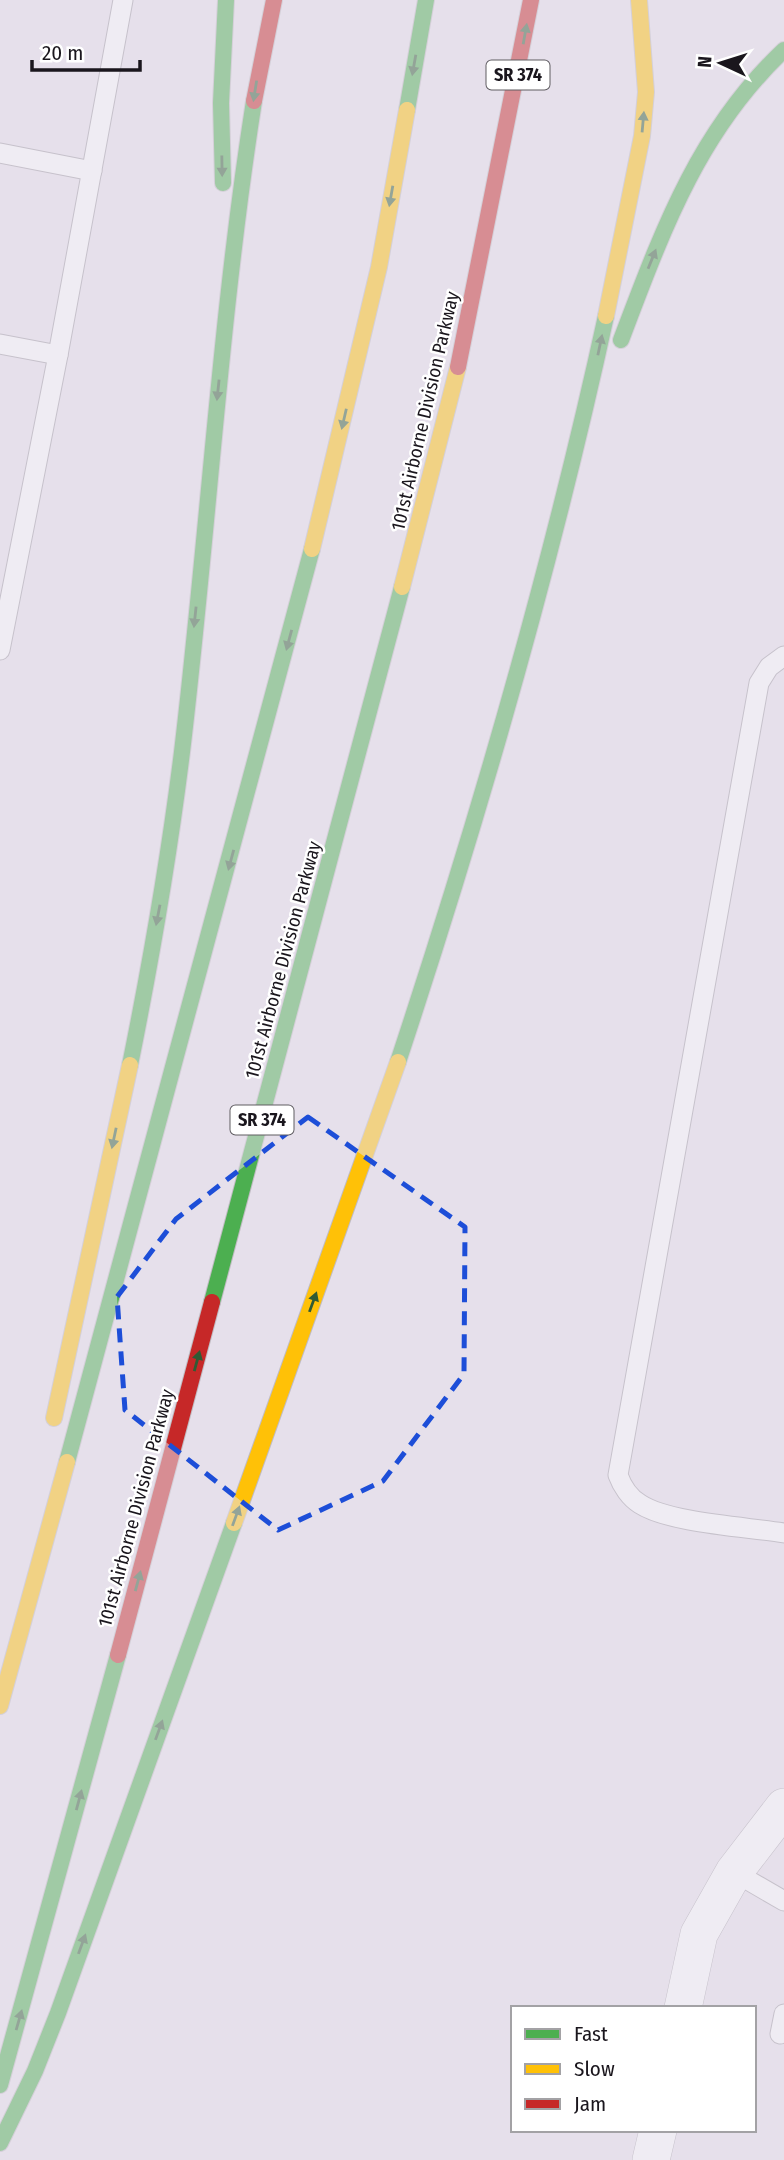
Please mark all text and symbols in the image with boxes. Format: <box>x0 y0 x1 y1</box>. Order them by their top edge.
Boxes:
one-way arrow <box>520 23 531 45</box>
scale bar <box>32 28 140 72</box>
north arrow <box>686 28 756 98</box>
text: 20 m <box>42 40 83 66</box>
one-way arrow <box>408 54 419 76</box>
text: N <box>693 55 716 68</box>
road number: SR 374 <box>486 60 550 90</box>
one-way arrow <box>249 80 260 102</box>
one-way arrow <box>638 111 649 133</box>
one-way arrow <box>217 155 228 177</box>
one-way arrow <box>385 186 396 208</box>
one-way arrow <box>647 248 658 269</box>
street label: 101st Airborne Division Parkway <box>386 289 464 533</box>
one-way arrow <box>595 334 606 356</box>
one-way arrow <box>212 379 223 401</box>
one-way arrow <box>339 408 350 430</box>
one-way arrow <box>189 606 200 628</box>
one-way arrow <box>283 629 294 651</box>
street label: 101st Airborne Division Parkway <box>240 838 326 1081</box>
one-way arrow <box>225 849 236 871</box>
one-way arrow <box>152 904 163 926</box>
road number: SR 374 <box>230 1106 294 1134</box>
one-way arrow <box>109 1127 120 1149</box>
one-way arrow <box>308 1291 319 1312</box>
one-way arrow <box>192 1350 203 1372</box>
street label: 101st Airborne Division Parkway <box>93 1386 179 1629</box>
one-way arrow <box>231 1505 242 1526</box>
one-way arrow <box>133 1570 144 1592</box>
one-way arrow <box>154 1719 165 1740</box>
one-way arrow <box>75 1790 85 1811</box>
one-way arrow <box>77 1933 88 1954</box>
legend <box>511 2006 756 2132</box>
one-way arrow <box>14 2009 24 2030</box>
text: Fast <box>574 2021 608 2047</box>
text: Slow <box>574 2056 615 2082</box>
text: Jam <box>574 2091 606 2117</box>

